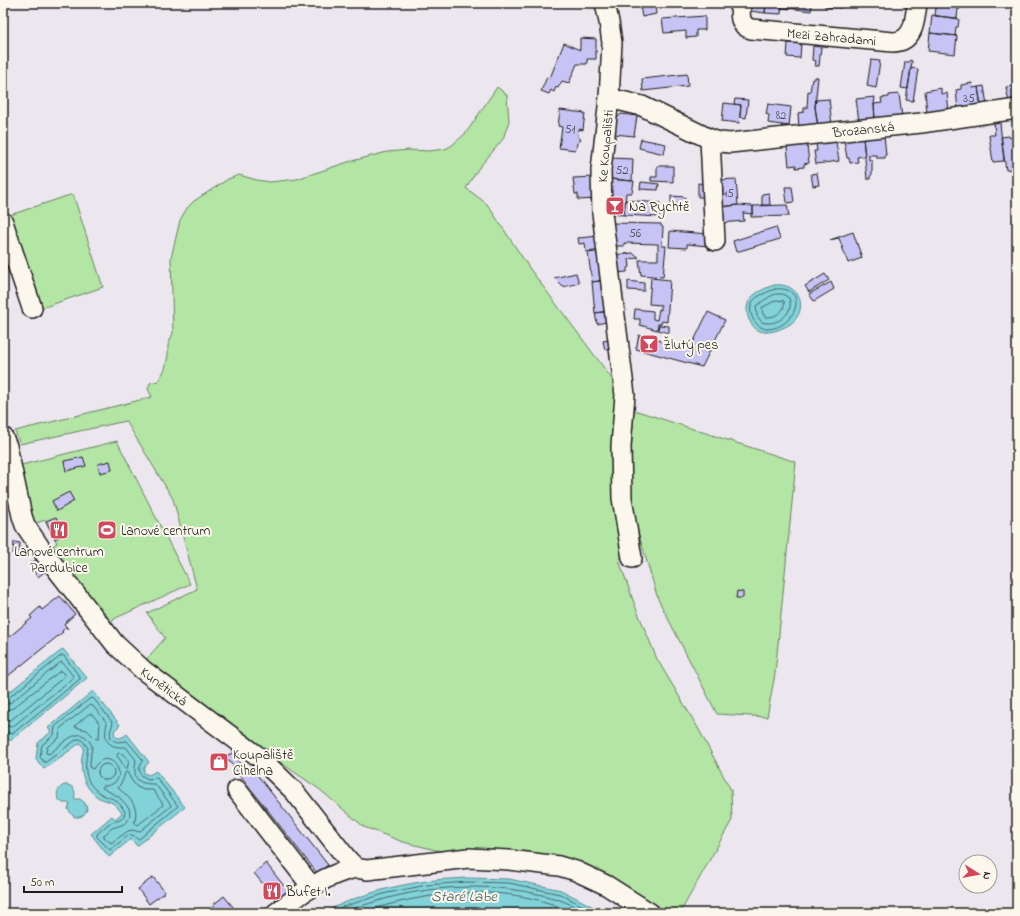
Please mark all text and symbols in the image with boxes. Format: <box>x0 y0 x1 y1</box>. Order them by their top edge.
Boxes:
street label: Mezi Zahradami <box>786 23 877 52</box>
house number: 35 <box>963 90 975 108</box>
house number: 82 <box>776 107 786 125</box>
street label: Ke Koupališti <box>593 109 620 183</box>
street label: Brozanská <box>831 117 895 144</box>
house number: 51 <box>565 121 576 139</box>
house number: 52 <box>616 162 628 180</box>
house number: 45 <box>722 185 734 203</box>
bar icon: Na Rychtě <box>604 195 626 217</box>
place label: Na Rychtě <box>629 197 690 219</box>
house number: 56 <box>629 225 642 243</box>
bar icon: Žlutý pes <box>638 333 660 355</box>
place label: Žlutý pes <box>663 335 718 357</box>
restaurant icon: Lanové centrum Pardubice <box>48 519 70 541</box>
sports icon: Lanové centrum <box>96 519 118 541</box>
place label: Lanové centrum <box>121 521 210 542</box>
place label: Lanové centrum Pardubice <box>14 542 104 579</box>
street label: Kunětická <box>135 662 192 712</box>
place label: Koupaliště Cihelna <box>233 745 294 782</box>
shop icon: Koupaliště Cihelna <box>208 751 230 773</box>
north arrow <box>958 854 998 894</box>
scale bar <box>24 868 122 894</box>
text: N <box>978 871 995 881</box>
text: 50 m <box>30 874 54 892</box>
restaurant icon: Bufet I. <box>261 880 283 902</box>
place label: Bufet I. <box>285 882 331 903</box>
water label: Staré Labe <box>431 886 498 908</box>

